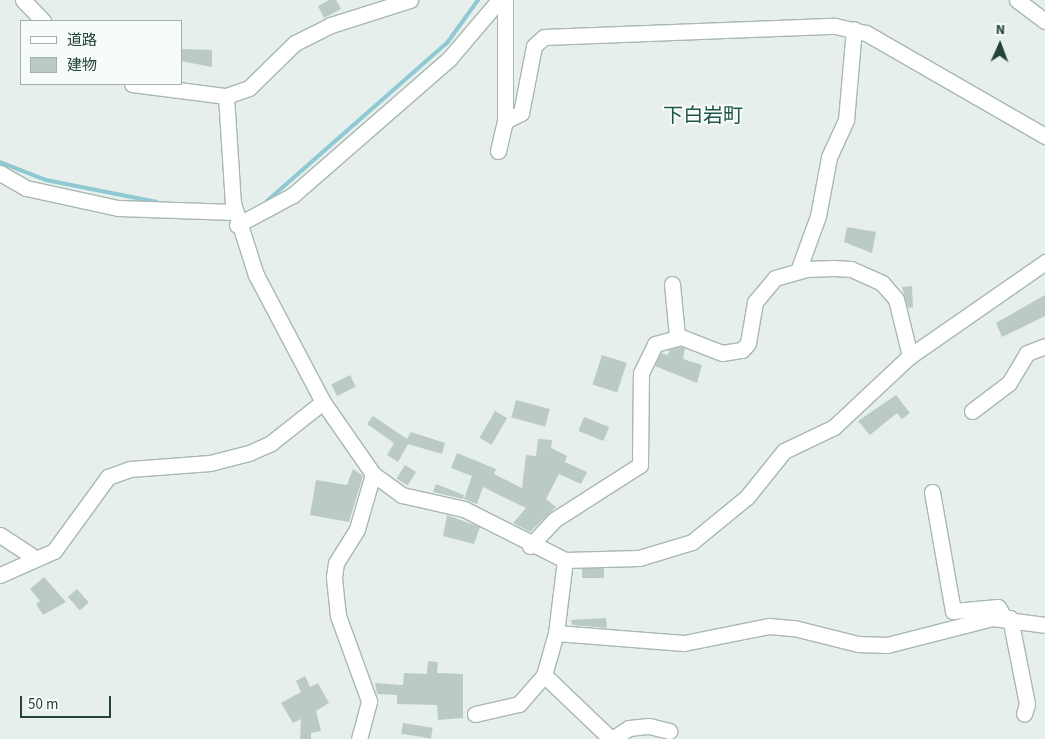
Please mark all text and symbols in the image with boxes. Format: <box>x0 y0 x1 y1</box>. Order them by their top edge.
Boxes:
legend <box>20 20 182 85</box>
north arrow <box>975 20 1025 70</box>
text: N <box>996 20 1006 40</box>
text: 道路 <box>67 30 97 51</box>
text: 建物 <box>67 55 97 76</box>
district label: 下白岩町 <box>663 104 743 128</box>
scale bar <box>22 686 114 718</box>
text: 50 m <box>28 694 58 715</box>

